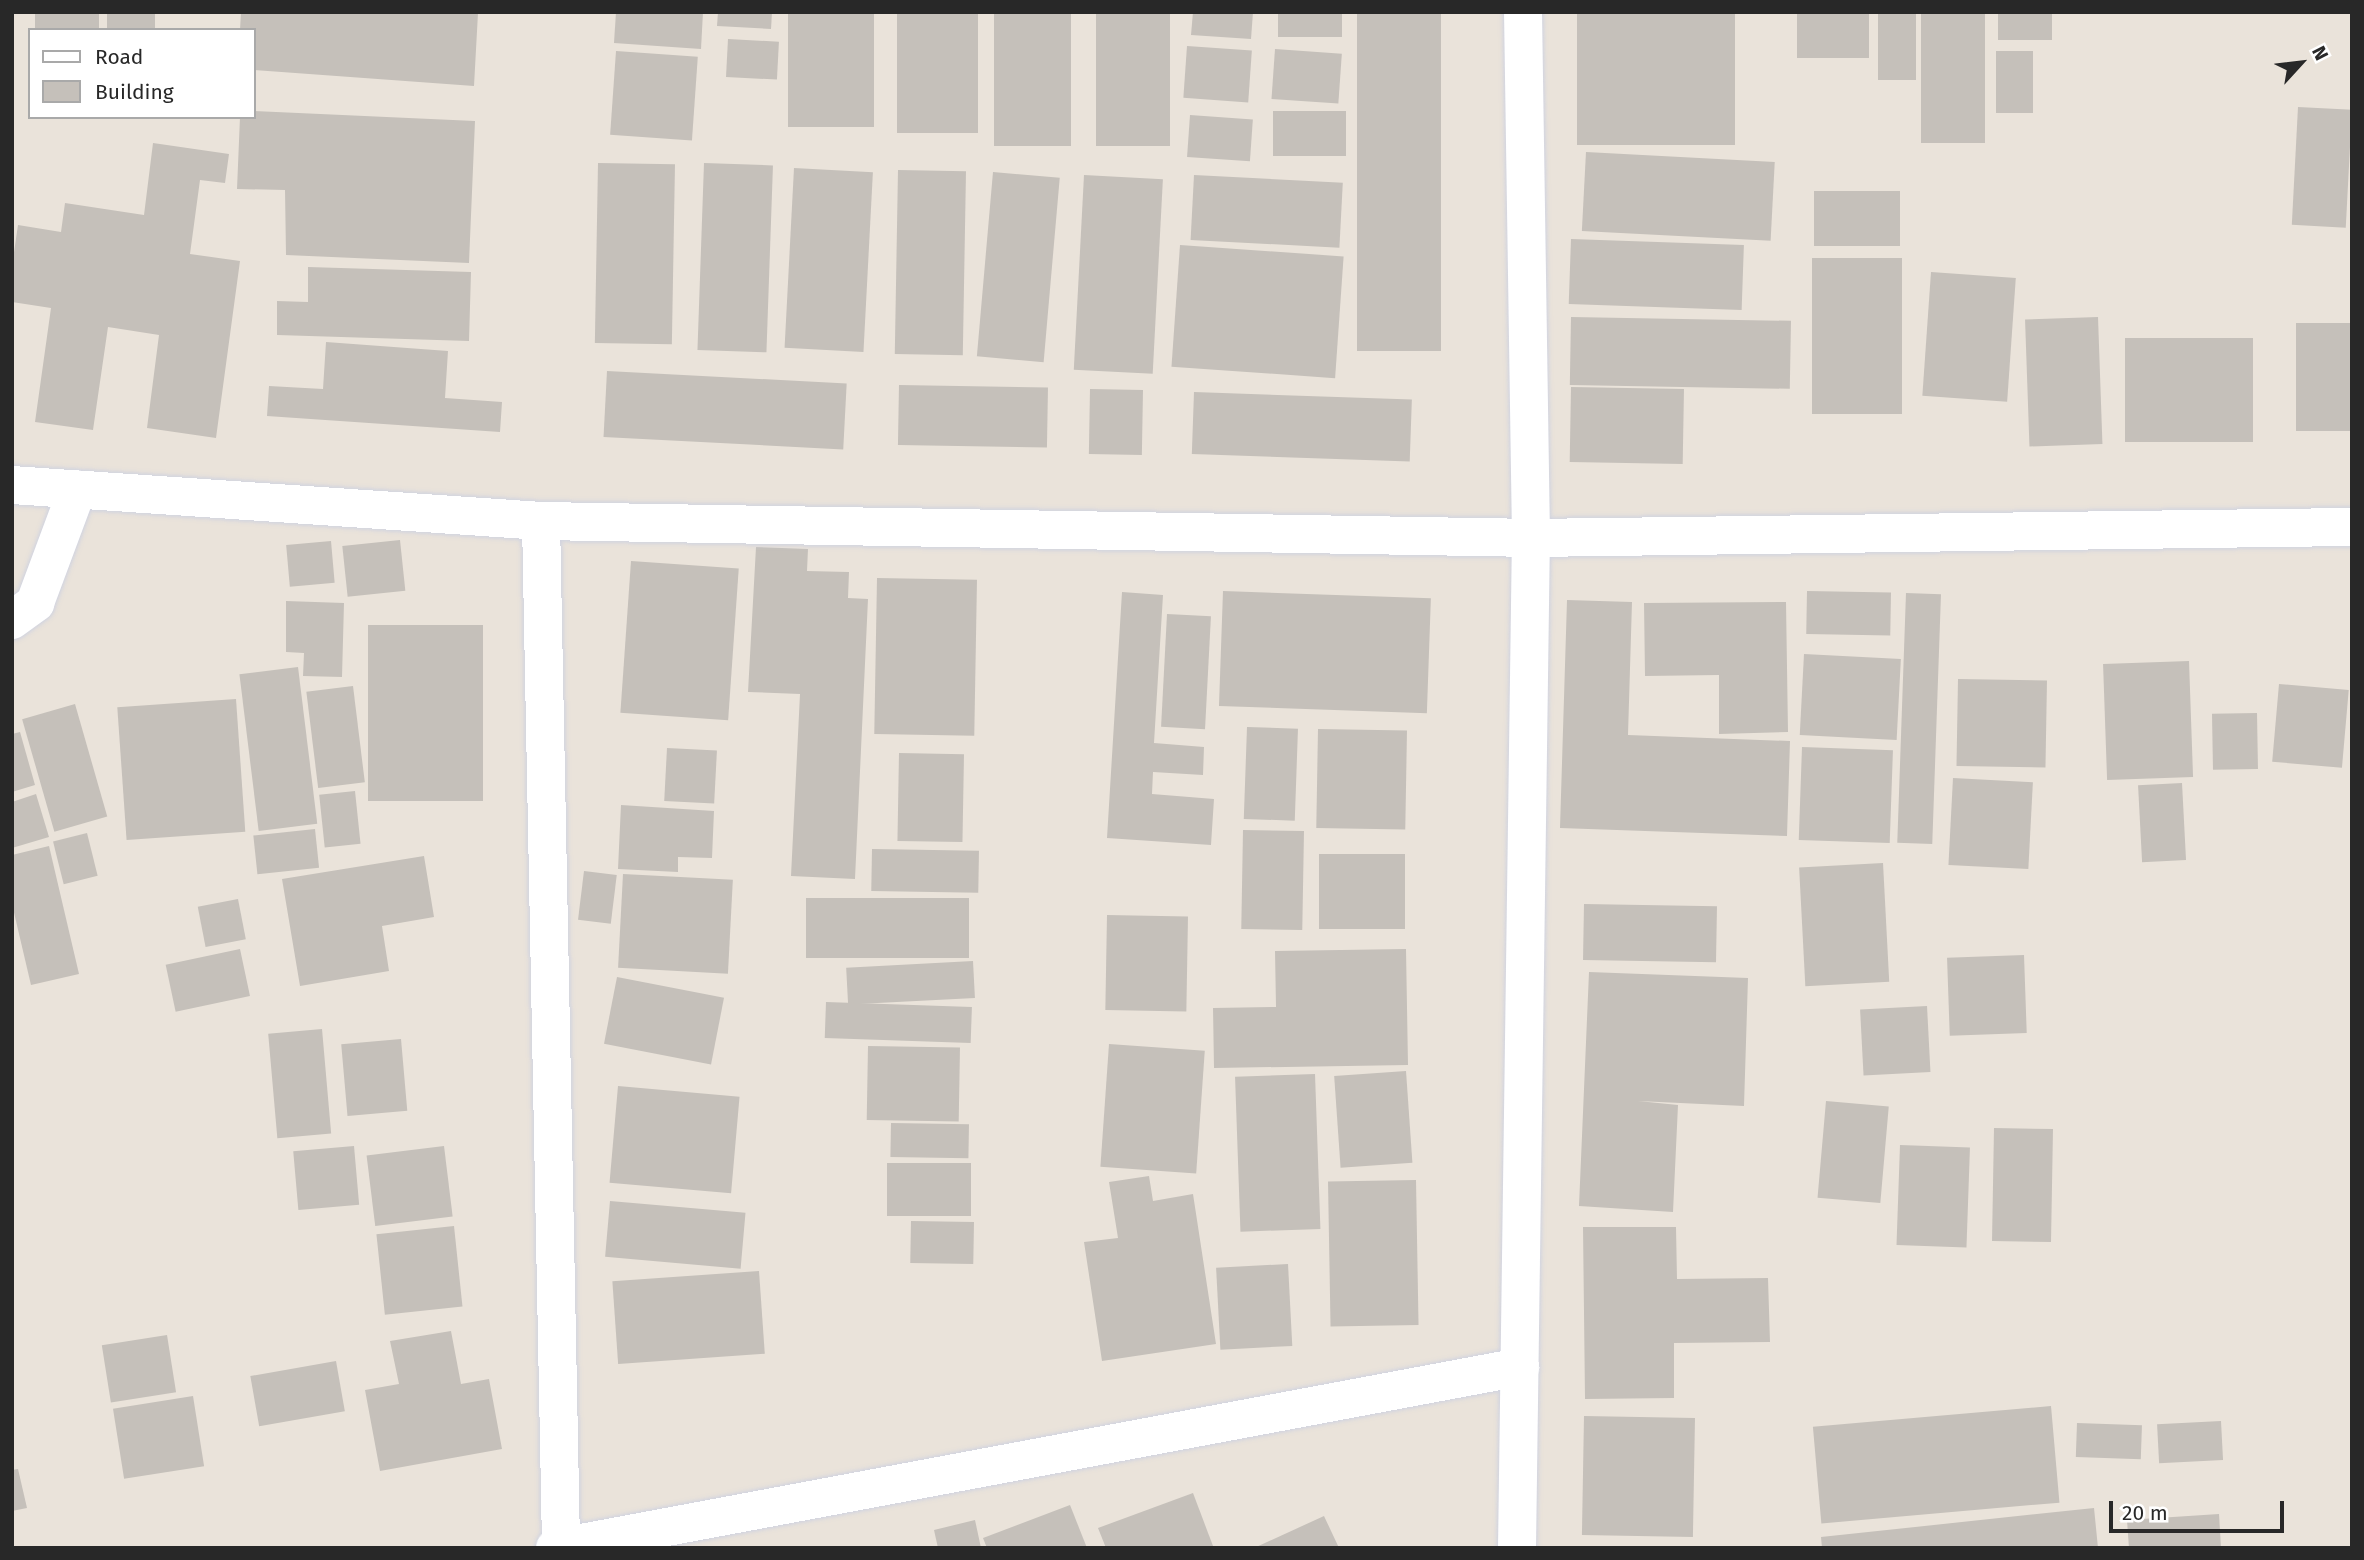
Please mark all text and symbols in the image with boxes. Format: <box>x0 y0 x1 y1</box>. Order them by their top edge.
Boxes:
legend <box>28 28 256 119</box>
north arrow <box>2266 28 2336 98</box>
text: N <box>2307 42 2333 64</box>
text: Road <box>95 44 143 70</box>
text: Building <box>95 79 174 105</box>
scale bar <box>2112 1486 2287 1530</box>
text: 20 m <box>2122 1500 2168 1526</box>

